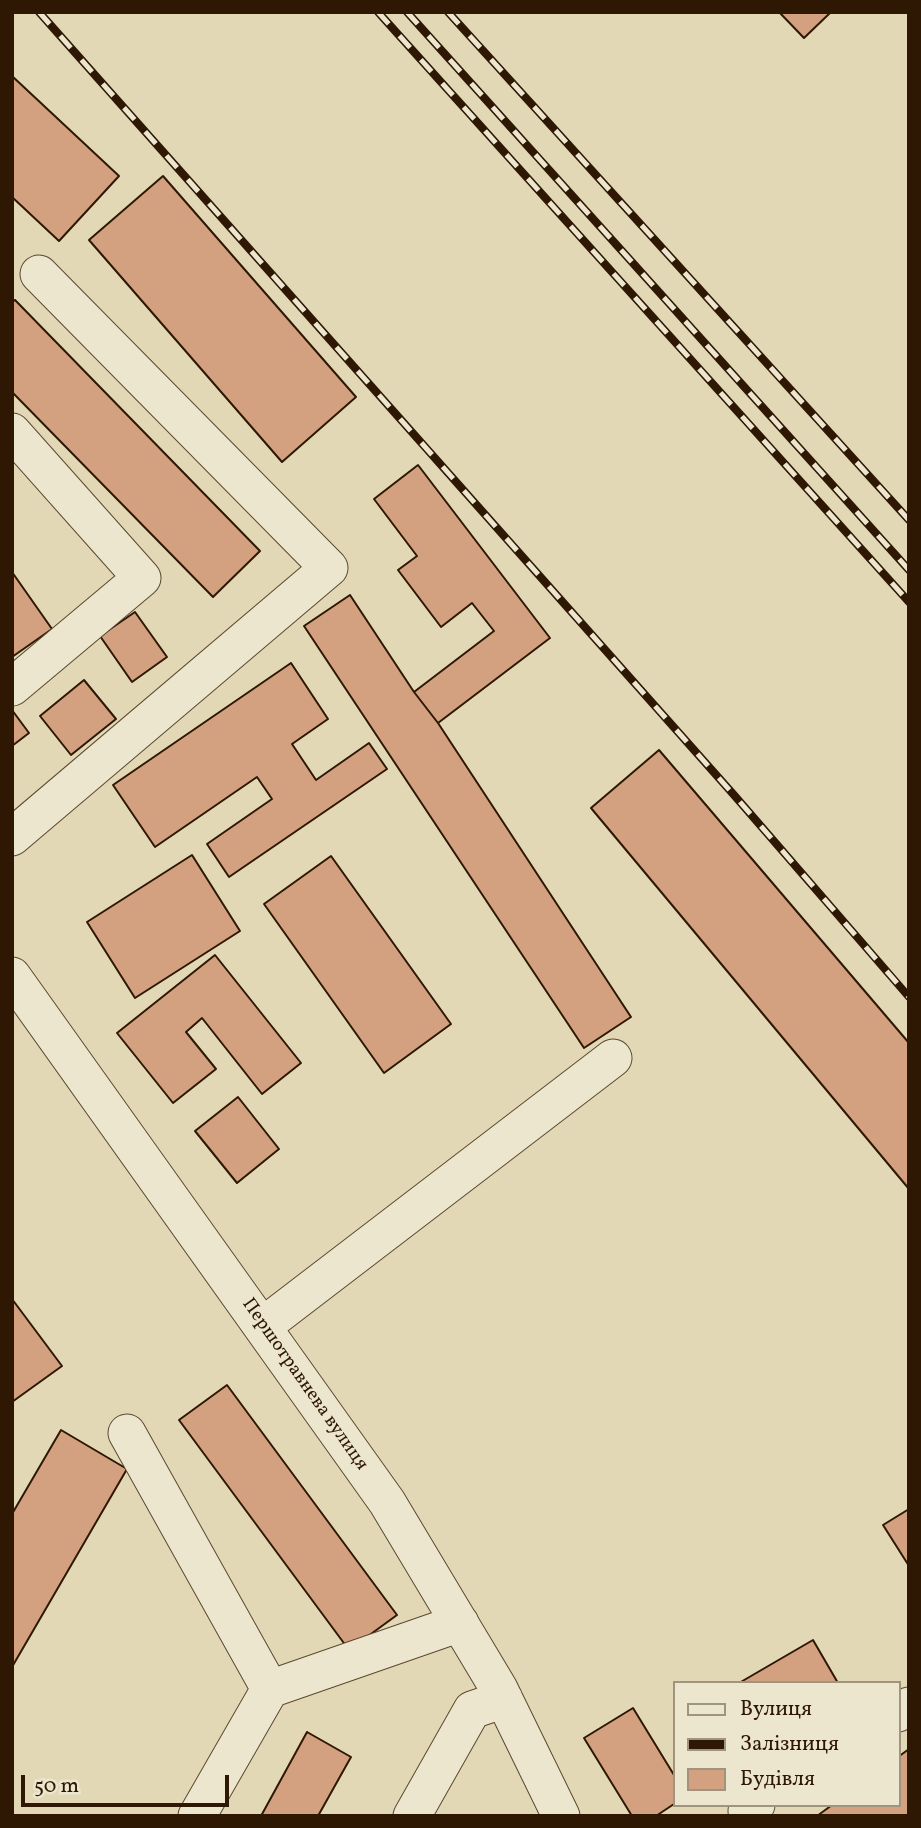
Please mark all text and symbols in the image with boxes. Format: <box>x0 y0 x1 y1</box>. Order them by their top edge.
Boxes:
street label: Першотравнева вулиця <box>236 1295 372 1475</box>
legend <box>673 1681 900 1807</box>
text: Вулиця <box>740 1695 812 1724</box>
text: Залізниця <box>740 1730 839 1759</box>
scale bar <box>24 1762 233 1806</box>
text: Будівля <box>740 1765 815 1794</box>
text: 50 m <box>34 1772 79 1801</box>

